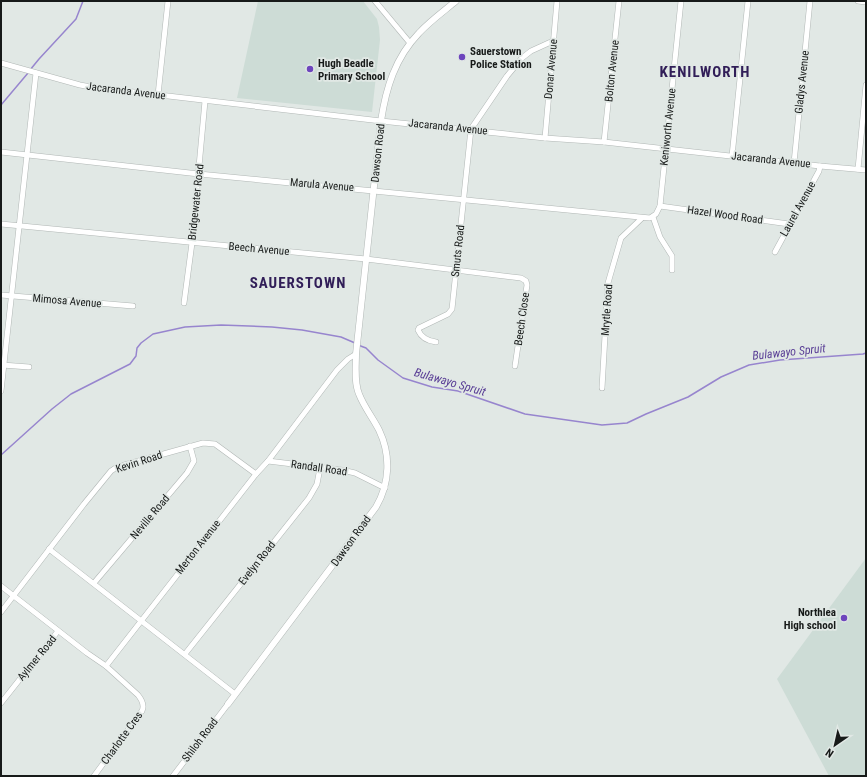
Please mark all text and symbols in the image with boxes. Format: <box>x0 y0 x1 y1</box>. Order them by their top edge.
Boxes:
street label: Donar Avenue <box>542 39 560 99</box>
street label: Bolton Avenue <box>602 39 622 103</box>
place label: Sauerstown Police Station <box>470 45 532 71</box>
street label: Gladys Avenue <box>792 50 812 114</box>
marker: Sauerstown Police Station <box>457 52 467 62</box>
place label: Hugh Beadle Primary School <box>318 57 386 83</box>
district label: KENILWORTH <box>660 63 750 81</box>
marker: Hugh Beadle Primary School <box>305 64 315 74</box>
street label: Jacaranda Avenue <box>86 80 166 102</box>
street label: Keniworth Avenue <box>657 88 679 166</box>
street label: Jacaranda Avenue <box>408 116 488 138</box>
street label: Dawson Road <box>368 123 388 183</box>
street label: Jacaranda Avenue <box>731 149 811 171</box>
street label: Bridgewater Road <box>186 163 206 241</box>
street label: Marula Avenue <box>289 176 355 194</box>
street label: Laurel Avenue <box>778 179 818 239</box>
street label: Hazel Wood Road <box>686 203 764 227</box>
street label: Smuts Road <box>449 224 467 278</box>
street label: Beech Avenue <box>228 240 290 258</box>
district label: SAUERSTOWN <box>250 274 346 292</box>
street label: Mrytle Road <box>599 284 615 336</box>
street label: Mimosa Avenue <box>32 292 102 310</box>
street label: Beech Close <box>512 292 532 346</box>
water label: Bulawayo Spruit <box>752 341 827 363</box>
water label: Bulawayo Spruit <box>413 365 488 399</box>
street label: Kevin Road <box>114 448 164 476</box>
street label: Randall Road <box>290 458 348 478</box>
street label: Neville Road <box>128 492 172 542</box>
street label: Dawson Road <box>328 513 374 569</box>
street label: Merton Avenue <box>173 517 223 577</box>
street label: Evelyn Road <box>236 538 278 588</box>
place label: Northlea High school <box>784 606 836 632</box>
marker: Northlea High school <box>839 613 849 623</box>
street label: Aylmer Road <box>15 633 59 683</box>
street label: Charlotte Cres <box>98 709 146 767</box>
street label: Shiloh Road <box>179 716 221 764</box>
north arrow <box>815 725 855 765</box>
text: N <box>823 745 836 760</box>

